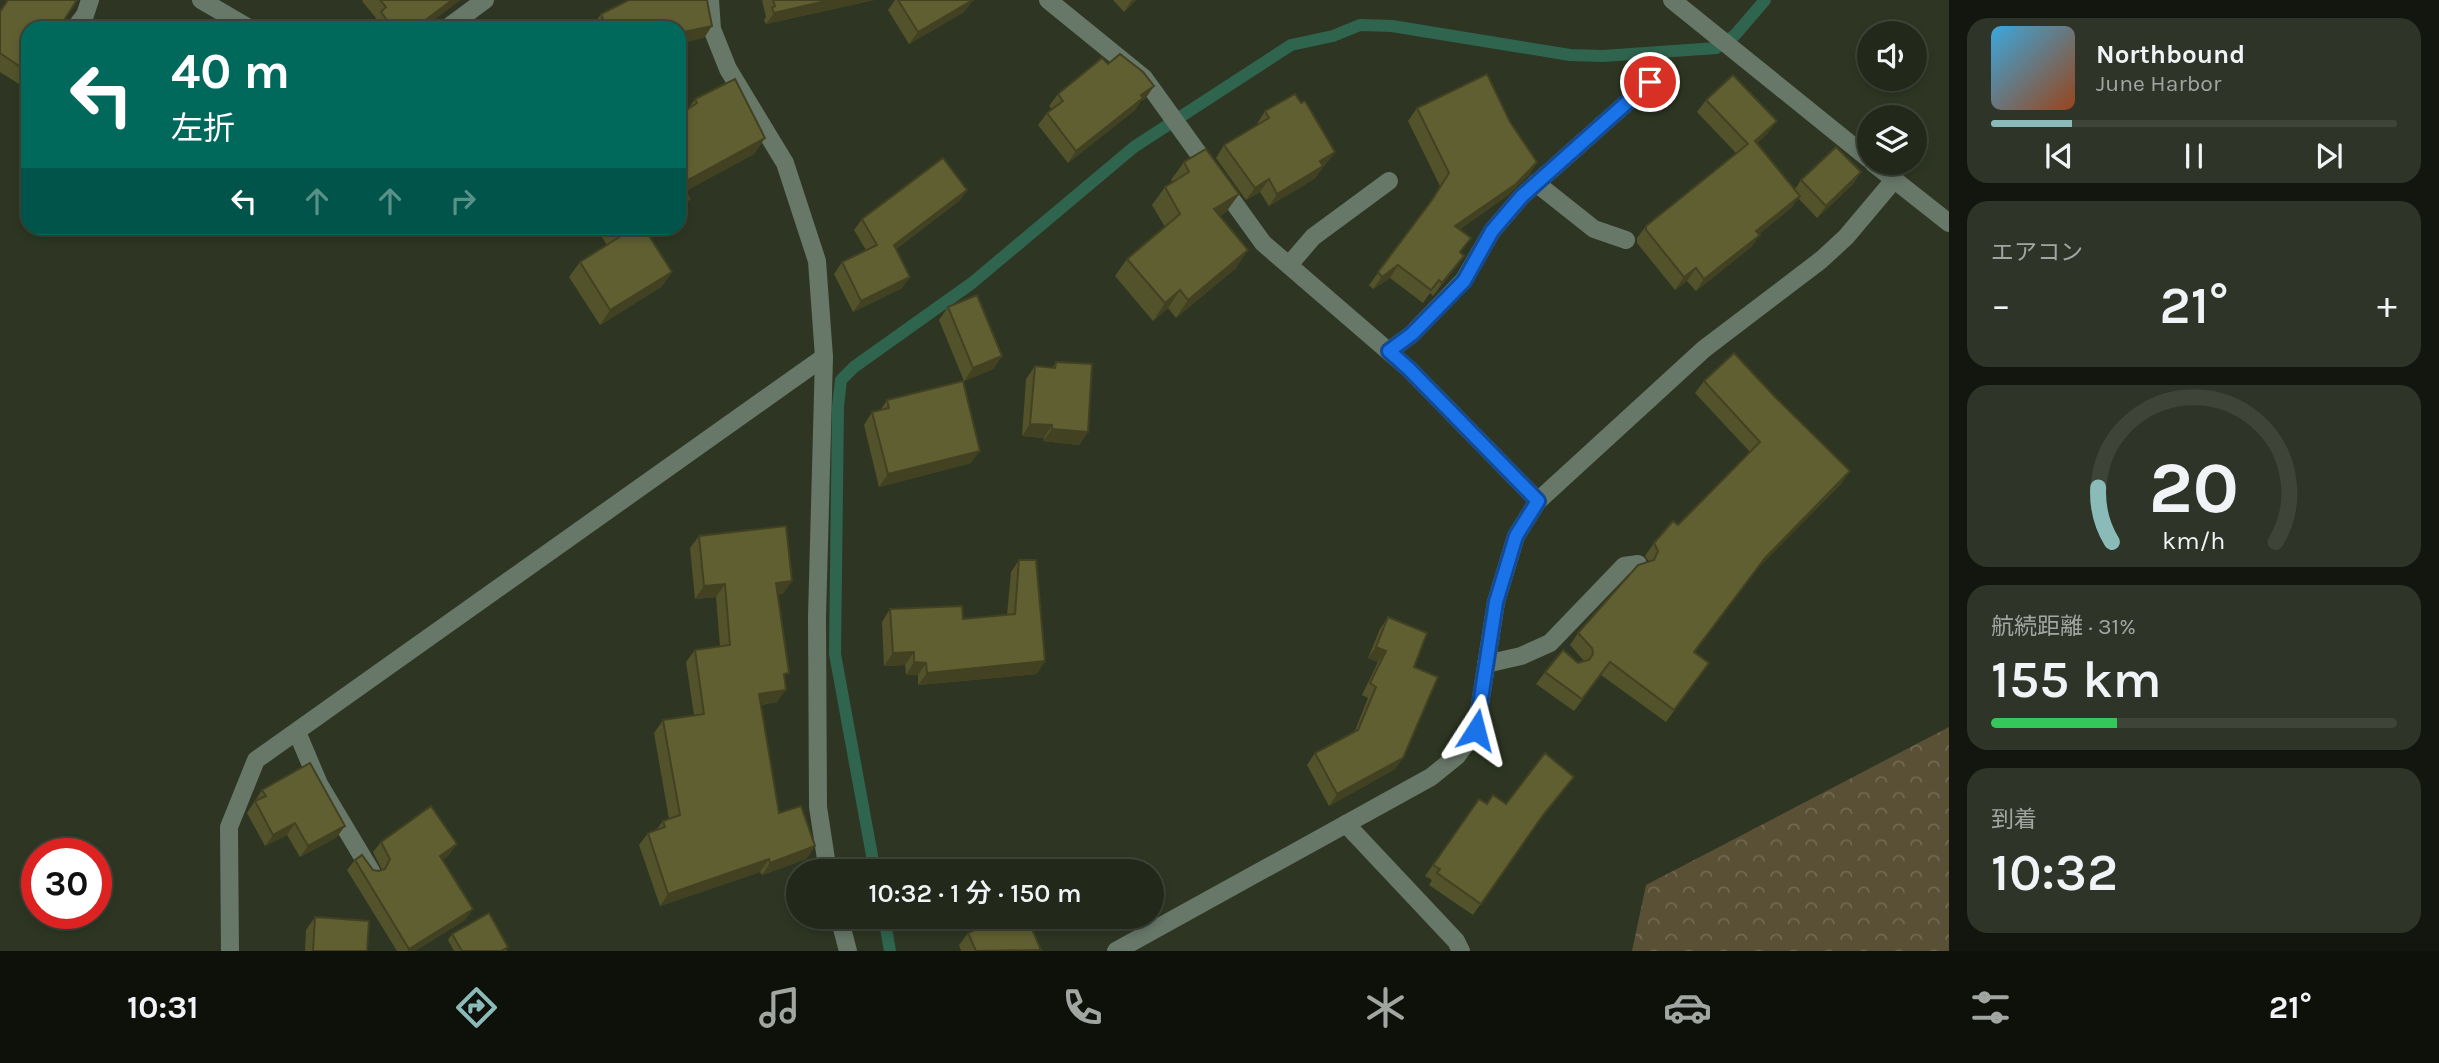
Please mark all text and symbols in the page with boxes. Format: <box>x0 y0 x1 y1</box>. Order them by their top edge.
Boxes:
map controls <box>1857 21 1927 175</box>
button: sound <box>1857 21 1927 91</box>
text: Northbound <box>2096 39 2245 70</box>
text: 40 m <box>171 43 290 100</box>
icon: left <box>56 49 147 140</box>
pin <box>1620 52 1680 112</box>
icon: arrive <box>1631 63 1669 101</box>
text: June Harbor <box>2096 70 2221 97</box>
button: layers <box>1857 105 1927 175</box>
text: 左折 <box>171 110 235 147</box>
icon: previous <box>2040 137 2078 175</box>
icon: pause <box>2175 137 2213 175</box>
icon: next <box>2310 137 2348 175</box>
icon: left <box>225 182 263 220</box>
icon: ahead <box>298 182 336 220</box>
icon: ahead <box>371 182 409 220</box>
icon: right <box>444 182 482 220</box>
text: エアコン <box>1991 239 2083 266</box>
text: 21° <box>2160 275 2228 336</box>
text: − <box>1991 283 2011 328</box>
text: + <box>2377 283 2397 328</box>
text: 20 <box>2149 445 2239 530</box>
text: km/h <box>2162 525 2226 554</box>
text: 航続距離 · 31% <box>1991 613 2136 640</box>
text: 155 km <box>1991 649 2162 710</box>
position arrow <box>1439 693 1513 767</box>
text: 到着 <box>1991 806 2037 833</box>
speed limit sign: 30 <box>21 838 112 929</box>
text: 10:32 <box>1991 842 2118 903</box>
text: 10:32 · 1 分 · 150 m <box>869 878 1081 909</box>
icon: directions <box>452 983 501 1032</box>
icon: music <box>755 983 804 1032</box>
icon: phone <box>1058 983 1107 1032</box>
icon: climate <box>1361 983 1410 1032</box>
icon: car <box>1663 983 1712 1032</box>
icon: filters <box>1966 983 2015 1032</box>
text: 10:31 <box>127 989 198 1026</box>
text: 21° <box>2269 989 2312 1026</box>

